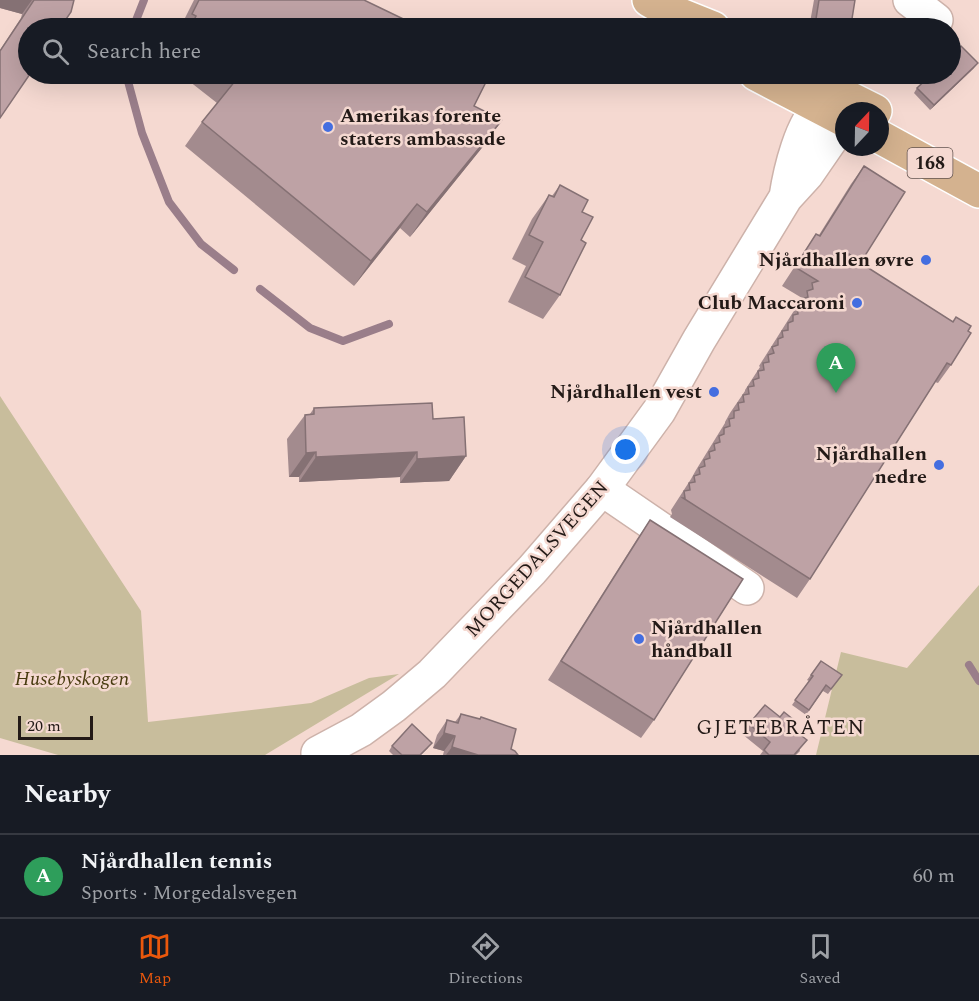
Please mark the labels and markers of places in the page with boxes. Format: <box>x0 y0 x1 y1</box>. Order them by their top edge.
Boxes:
place label: Amerikas forente staters ambassade <box>340 101 506 154</box>
marker: Amerikas forente staters ambassade <box>321 120 335 134</box>
place label: Njårdhallen øvre <box>759 245 914 275</box>
marker: Njårdhallen øvre <box>919 253 933 267</box>
place label: Club Maccaroni <box>698 288 845 318</box>
marker: Club Maccaroni <box>850 296 864 310</box>
pin: A <box>816 344 856 393</box>
place label: Njårdhallen vest <box>550 377 702 407</box>
marker: Njårdhallen vest <box>707 385 721 399</box>
place label: Njårdhallen nedre <box>816 439 927 492</box>
marker: Njårdhallen nedre <box>932 458 946 472</box>
place label: Njårdhallen håndball <box>651 613 762 666</box>
marker: Njårdhallen håndball <box>632 632 646 646</box>

